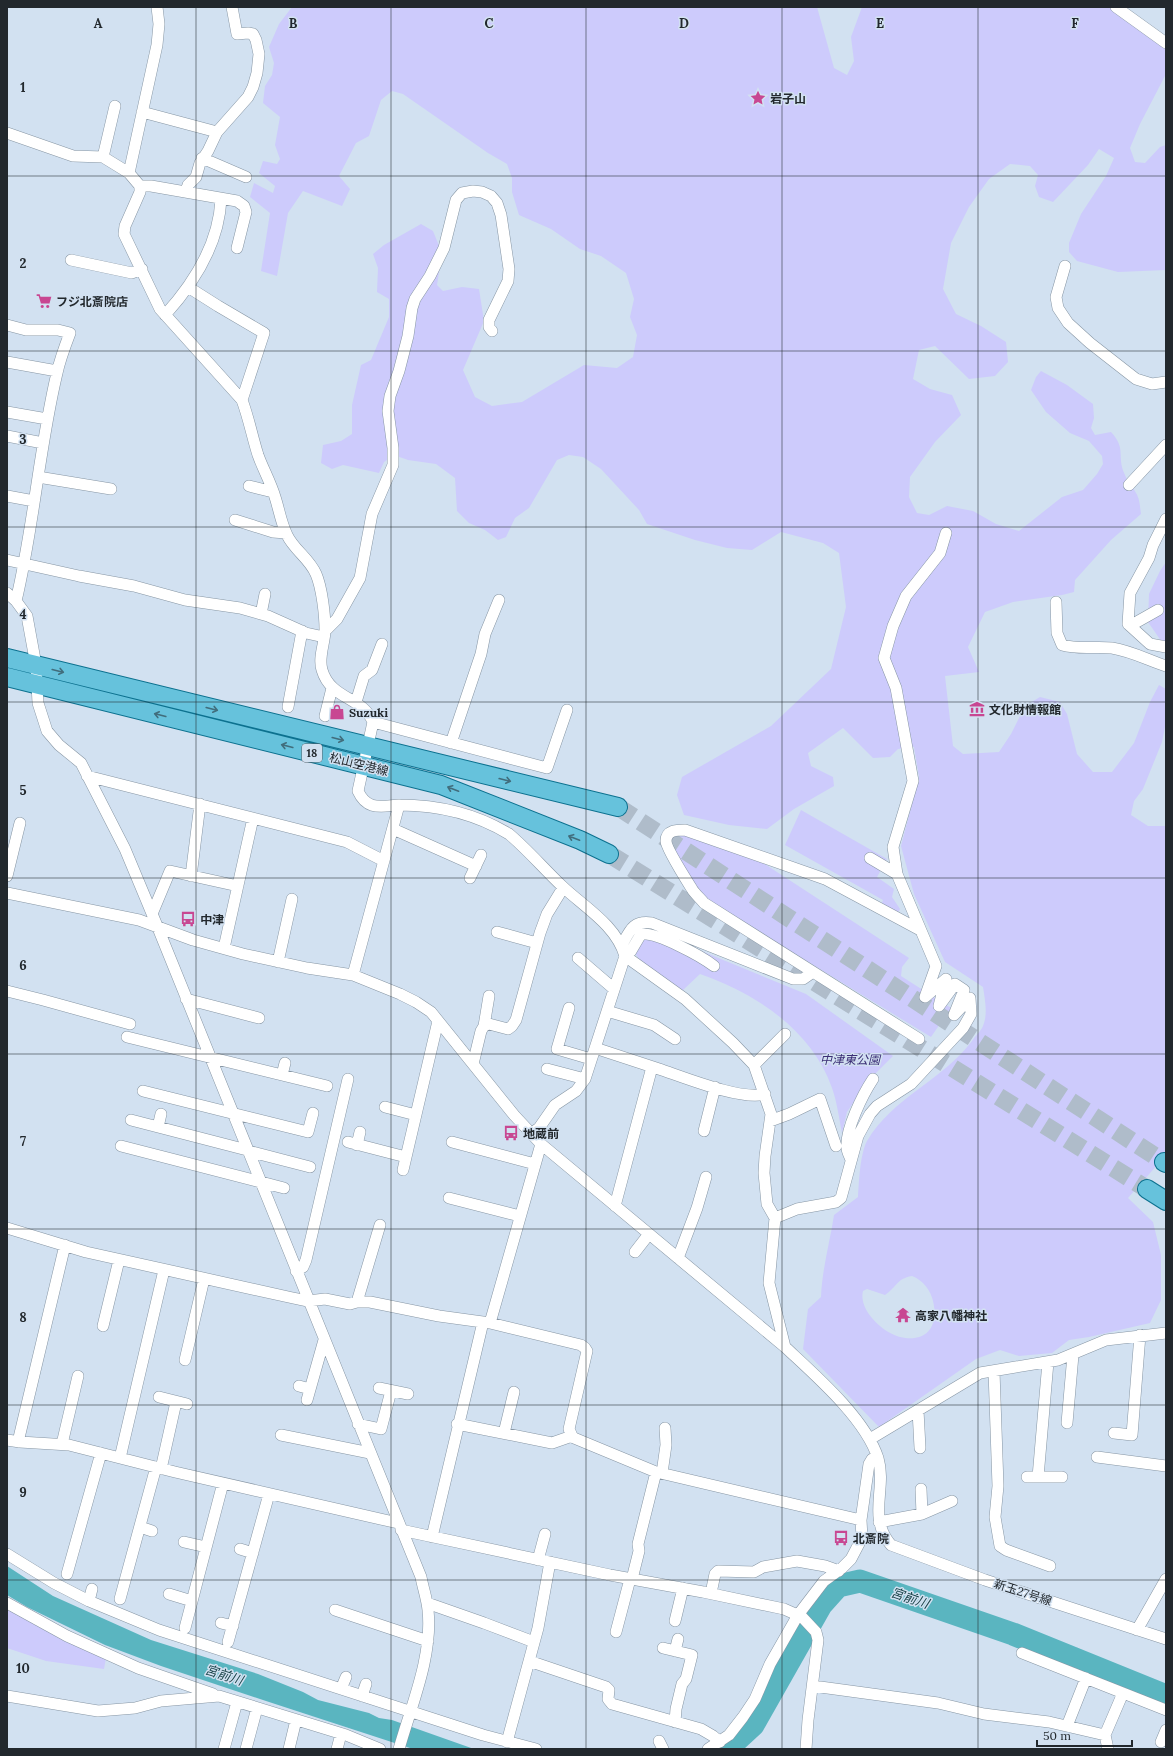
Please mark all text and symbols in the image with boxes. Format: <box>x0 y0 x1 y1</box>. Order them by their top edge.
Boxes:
text: A <box>94 15 103 32</box>
text: B <box>289 15 298 32</box>
text: C <box>485 15 494 32</box>
text: D <box>679 15 689 32</box>
text: E <box>876 15 884 32</box>
text: F <box>1071 15 1079 32</box>
text: 1 <box>20 79 26 96</box>
place icon: 岩子山 <box>749 89 767 107</box>
place label: 岩子山 <box>770 91 806 106</box>
text: 2 <box>20 255 27 272</box>
supermarket icon: フジ北斎院店 <box>35 292 53 310</box>
place label: フジ北斎院店 <box>56 294 128 309</box>
text: 3 <box>19 431 27 448</box>
text: 4 <box>19 606 27 623</box>
one-way arrow <box>52 668 65 675</box>
museum icon: 文化財情報館 <box>968 700 986 718</box>
place label: 文化財情報館 <box>989 702 1061 717</box>
shop icon: Suzuki <box>328 703 346 721</box>
one-way arrow <box>205 705 218 713</box>
place label: Suzuki <box>349 705 388 720</box>
one-way arrow <box>154 711 167 719</box>
one-way arrow <box>331 736 344 744</box>
one-way arrow <box>281 742 294 750</box>
road number: 18 <box>302 744 322 762</box>
street label: 松山空港線 <box>328 749 390 779</box>
one-way arrow <box>499 777 512 784</box>
text: 5 <box>19 782 27 799</box>
one-way arrow <box>448 785 460 793</box>
one-way arrow <box>568 833 580 841</box>
bus stop icon: 中津 <box>179 910 197 928</box>
place label: 中津 <box>200 912 224 927</box>
text: 6 <box>19 957 27 974</box>
park label: 中津東公園 <box>820 1052 882 1067</box>
bus stop icon: 地蔵前 <box>502 1124 520 1142</box>
place label: 地蔵前 <box>523 1126 559 1141</box>
text: 7 <box>20 1133 26 1150</box>
temple icon: 高家八幡神社 <box>894 1306 912 1324</box>
place label: 高家八幡神社 <box>915 1308 987 1323</box>
text: 8 <box>19 1309 27 1326</box>
text: 9 <box>19 1484 27 1501</box>
bus stop icon: 北斎院 <box>832 1529 850 1547</box>
place label: 北斎院 <box>853 1531 889 1546</box>
street label: 新玉27号線 <box>992 1576 1054 1608</box>
water label: 宮前川 <box>889 1584 933 1613</box>
text: 10 <box>16 1660 30 1677</box>
water label: 宮前川 <box>203 1661 247 1690</box>
scale bar <box>1037 1722 1132 1748</box>
text: 50 m <box>1043 1728 1071 1743</box>

